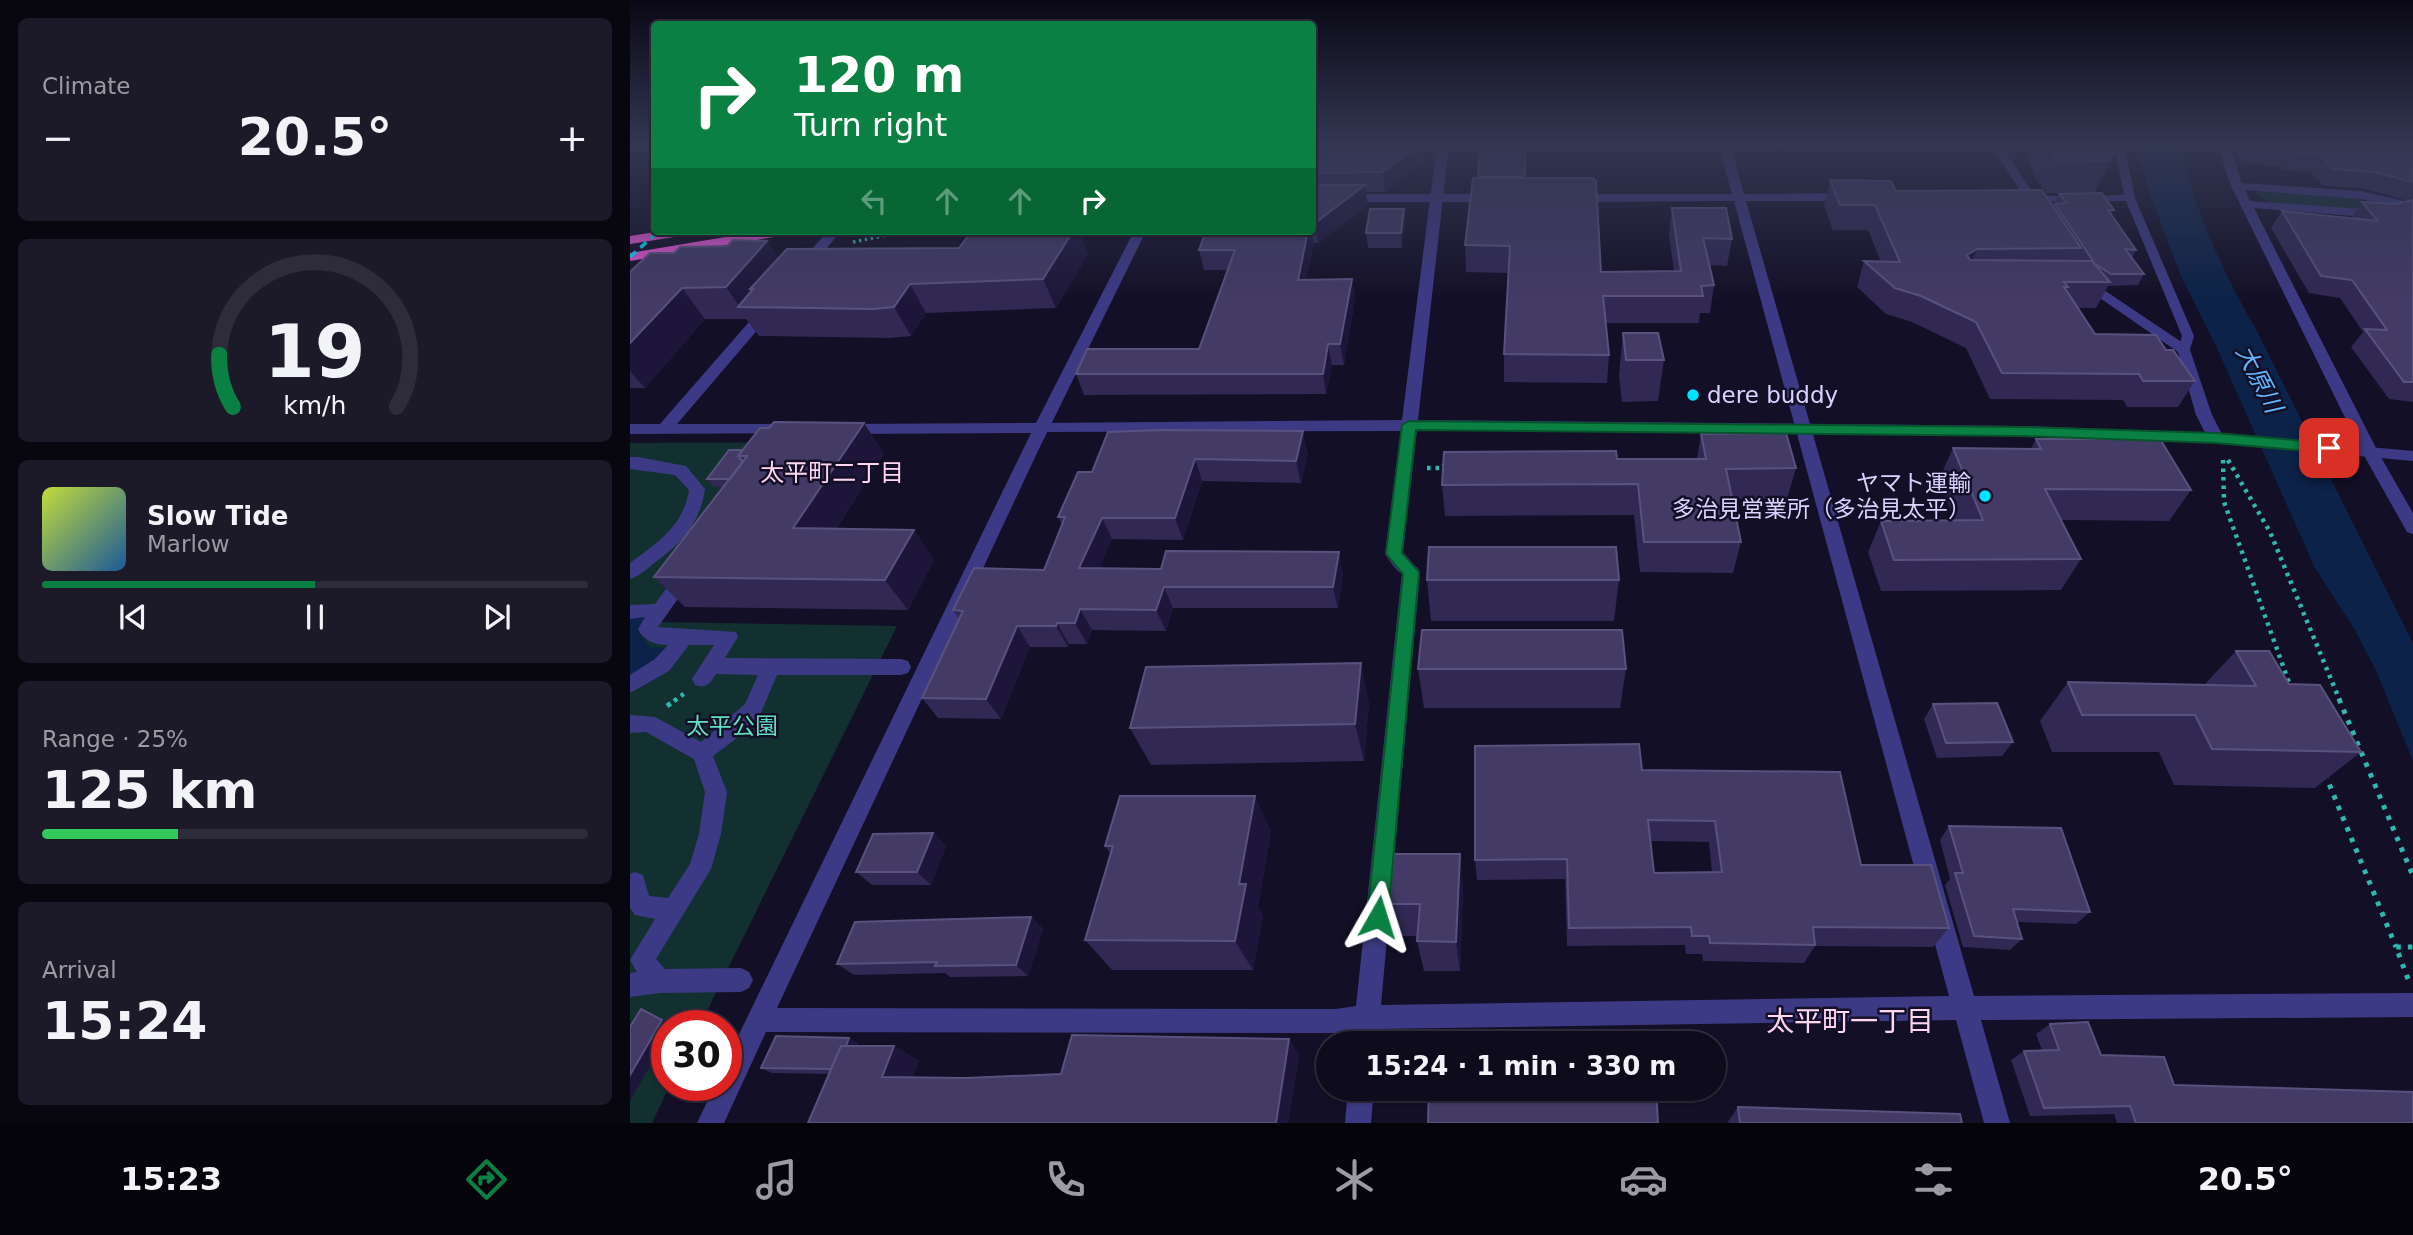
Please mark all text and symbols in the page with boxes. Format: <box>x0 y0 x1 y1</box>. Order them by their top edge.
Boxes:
text: 120 m <box>794 47 964 104</box>
icon: right <box>679 49 770 140</box>
text: Climate <box>42 73 131 99</box>
text: Turn right <box>794 106 947 144</box>
text: 20.5° <box>238 107 392 167</box>
text: − <box>42 116 74 160</box>
text: + <box>556 116 588 160</box>
icon: left <box>855 182 893 220</box>
icon: ahead <box>928 182 966 220</box>
icon: ahead <box>1001 182 1039 220</box>
icon: right <box>1074 182 1112 220</box>
text: 19 <box>264 309 366 394</box>
water label: 大原川 <box>2230 341 2289 420</box>
place label: dere buddy <box>1707 382 1838 408</box>
marker: dere buddy <box>1685 387 1701 403</box>
text: km/h <box>283 390 347 419</box>
pin <box>2299 418 2359 478</box>
icon: arrive <box>2310 429 2348 467</box>
district label: 太平町二丁目 <box>760 459 904 487</box>
place label: ヤマト運輸 多治見営業所（多治見太平） <box>1672 470 1971 522</box>
marker: ヤマト運輸 多治見営業所（多治見太平） <box>1977 488 1993 504</box>
text: Slow Tide <box>147 501 288 531</box>
text: Marlow <box>147 531 230 557</box>
icon: previous <box>114 598 152 636</box>
icon: pause <box>296 598 334 636</box>
icon: next <box>478 598 516 636</box>
park label: 太平公園 <box>686 713 778 739</box>
text: Range · 25% <box>42 726 188 752</box>
text: 125 km <box>42 760 257 820</box>
position arrow <box>1341 880 1415 954</box>
text: Arrival <box>42 957 117 983</box>
text: 15:24 <box>42 991 208 1051</box>
district label: 太平町一丁目 <box>1766 1005 1934 1038</box>
speed limit sign: 30 <box>651 1010 742 1101</box>
text: 15:24 · 1 min · 330 m <box>1366 1051 1676 1081</box>
icon: directions <box>462 1155 511 1204</box>
icon: music <box>752 1155 801 1204</box>
icon: phone <box>1041 1155 1090 1204</box>
icon: climate <box>1330 1155 1379 1204</box>
icon: car <box>1619 1155 1668 1204</box>
icon: filters <box>1909 1155 1958 1204</box>
text: 15:23 <box>120 1160 222 1198</box>
text: 20.5° <box>2198 1160 2293 1198</box>

